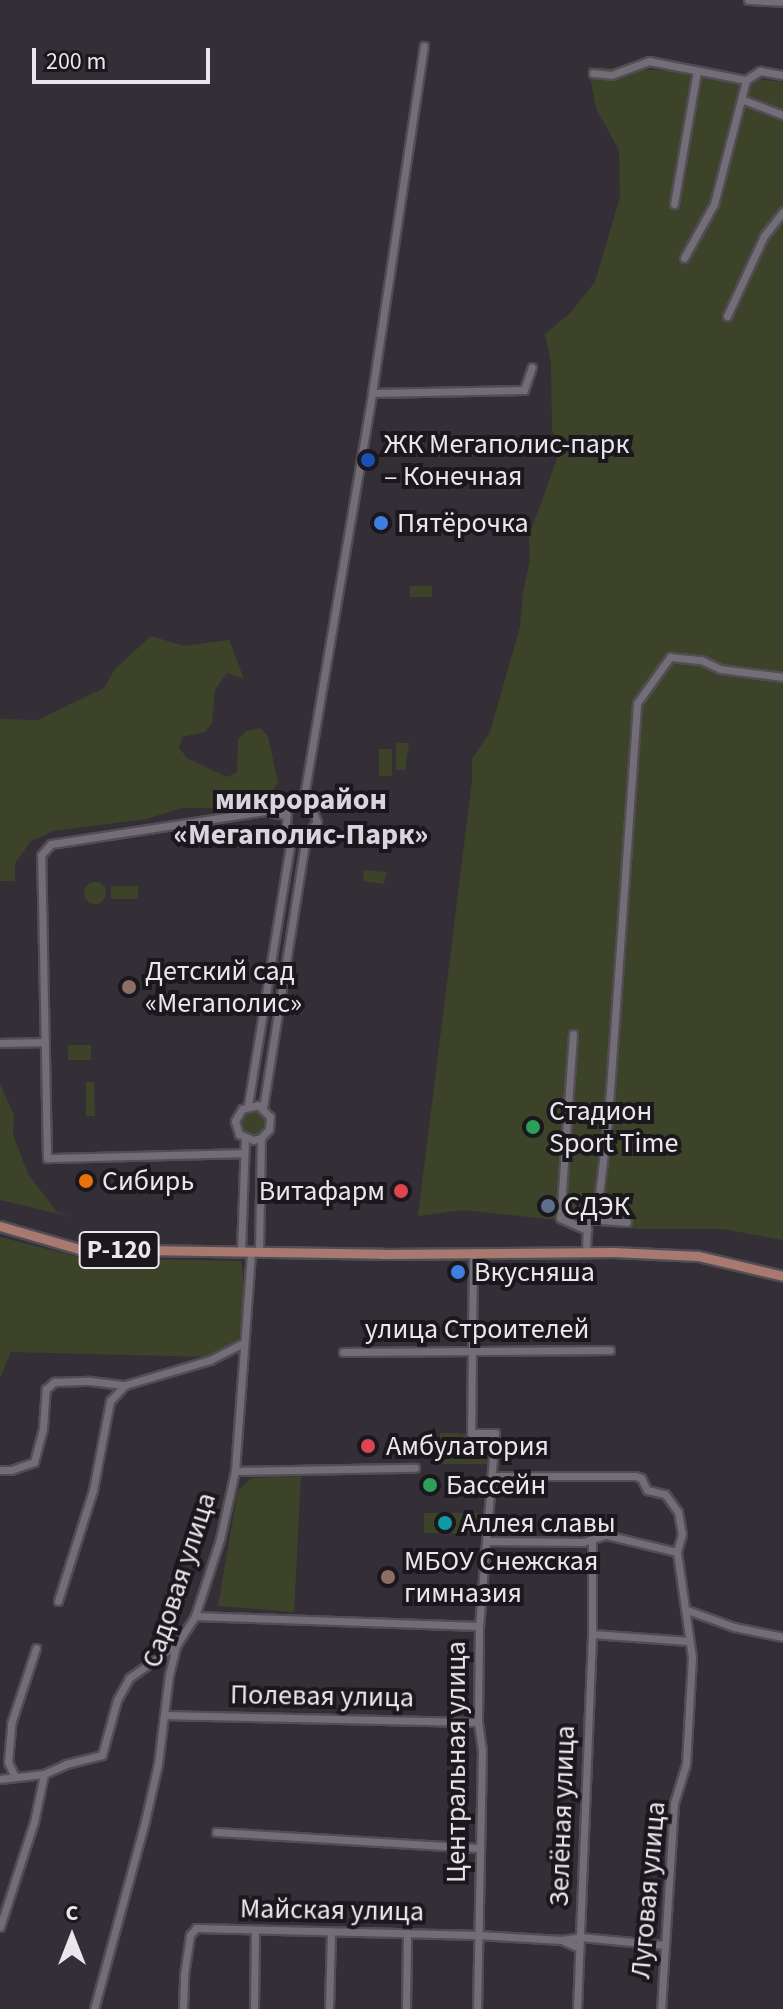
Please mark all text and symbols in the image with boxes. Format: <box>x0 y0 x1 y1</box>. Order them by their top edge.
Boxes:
scale bar <box>36 32 214 82</box>
text: 200 m <box>46 44 106 79</box>
place label: ЖК Мегаполис-парк – Конечная <box>384 427 629 493</box>
marker: ЖК Мегаполис-парк – Конечная <box>359 451 377 469</box>
place label: Пятёрочка <box>397 506 529 540</box>
marker: Пятёрочка <box>372 514 390 532</box>
district label: микрорайон «Мегаполис-Парк» <box>173 782 429 852</box>
place label: Детский сад «Мегаполис» <box>145 954 302 1020</box>
marker: Детский сад «Мегаполис» <box>120 978 138 996</box>
place label: Стадион Sport Time <box>549 1094 678 1160</box>
marker: Стадион Sport Time <box>524 1118 542 1136</box>
place label: Сибирь <box>102 1164 194 1198</box>
marker: Сибирь <box>77 1172 95 1190</box>
place label: Витафарм <box>259 1174 385 1208</box>
marker: Витафарм <box>392 1182 410 1200</box>
place label: СДЭК <box>564 1189 630 1223</box>
marker: СДЭК <box>539 1197 557 1215</box>
road number: Р-120 <box>77 1228 161 1272</box>
place label: Вкусняша <box>474 1255 595 1289</box>
marker: Вкусняша <box>449 1263 467 1281</box>
street label: улица Строителей <box>365 1312 589 1346</box>
place label: Амбулатория <box>386 1429 549 1463</box>
marker: Амбулатория <box>357 1435 379 1457</box>
place label: Бассейн <box>446 1468 546 1502</box>
marker: Бассейн <box>421 1476 439 1494</box>
street label: Садовая улица <box>135 1488 223 1672</box>
place label: Аллея славы <box>461 1506 616 1540</box>
marker: Аллея славы <box>436 1514 454 1532</box>
place label: МБОУ Снежская гимназия <box>404 1544 598 1610</box>
marker: МБОУ Снежская гимназия <box>379 1568 397 1586</box>
street label: Центральная улица <box>439 1641 473 1883</box>
street label: Полевая улица <box>230 1678 414 1714</box>
street label: Зелёная улица <box>542 1725 582 1907</box>
street label: Луговая улица <box>624 1800 672 1980</box>
street label: Майская улица <box>240 1892 424 1928</box>
north arrow <box>32 1897 112 1977</box>
text: С <box>66 1897 78 1929</box>

